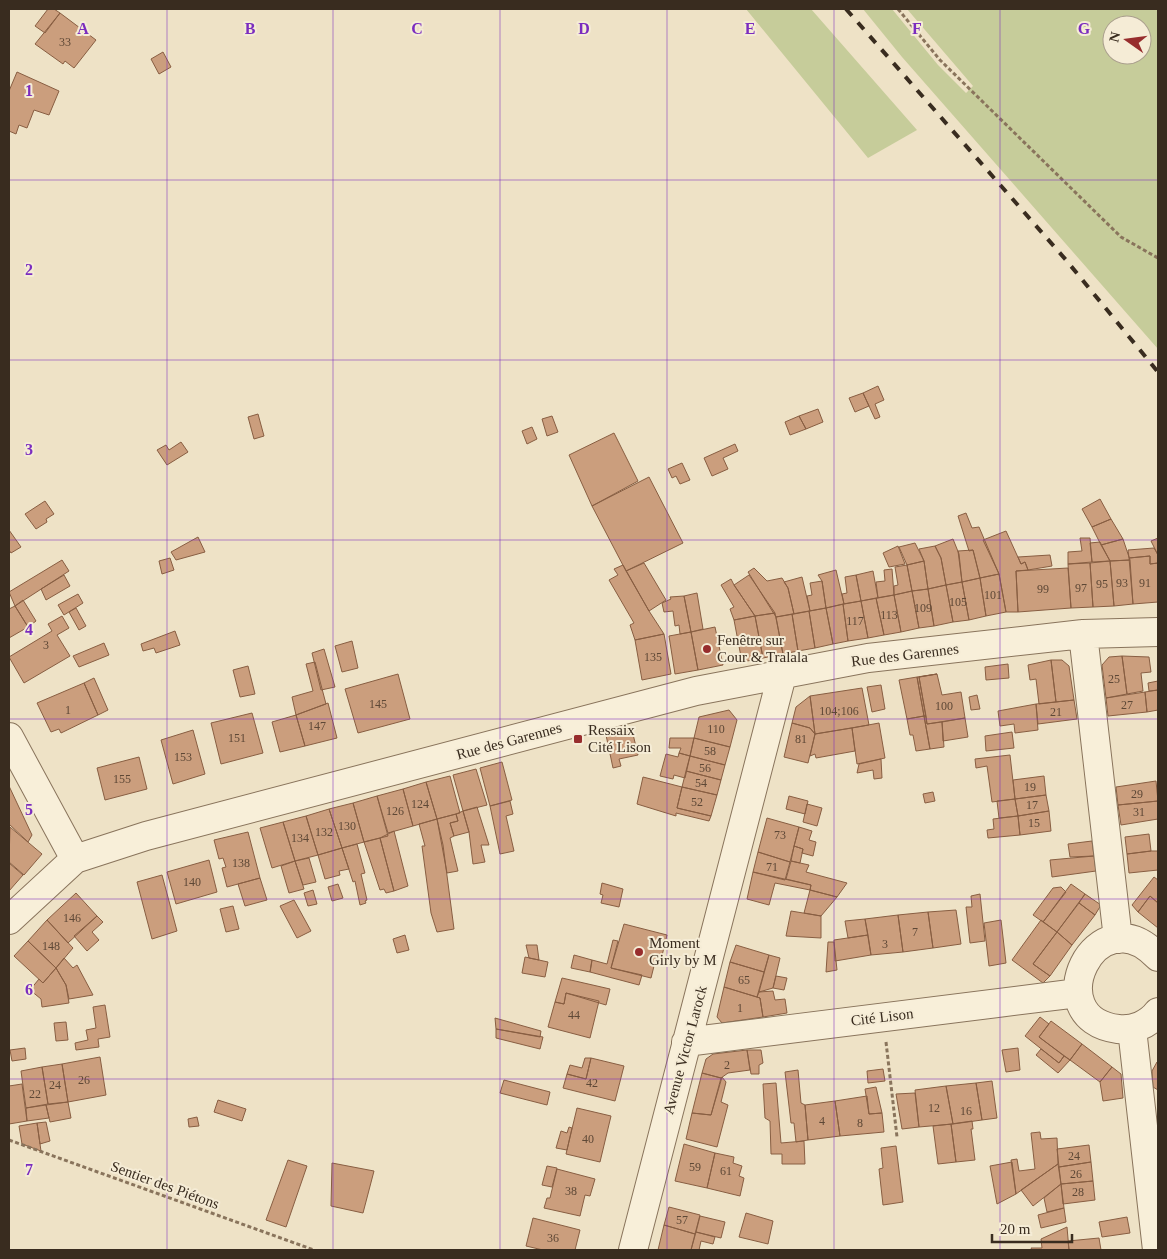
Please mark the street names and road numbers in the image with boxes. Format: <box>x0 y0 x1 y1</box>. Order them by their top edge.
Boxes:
street label: Rue des Garennes <box>850 640 960 670</box>
street label: Rue des Garennes <box>455 719 564 763</box>
street label: Avenue Victor Larock <box>660 983 710 1116</box>
street label: Cité Lison <box>850 1005 915 1029</box>
street label: Sentier des Piétons <box>109 1158 222 1212</box>

